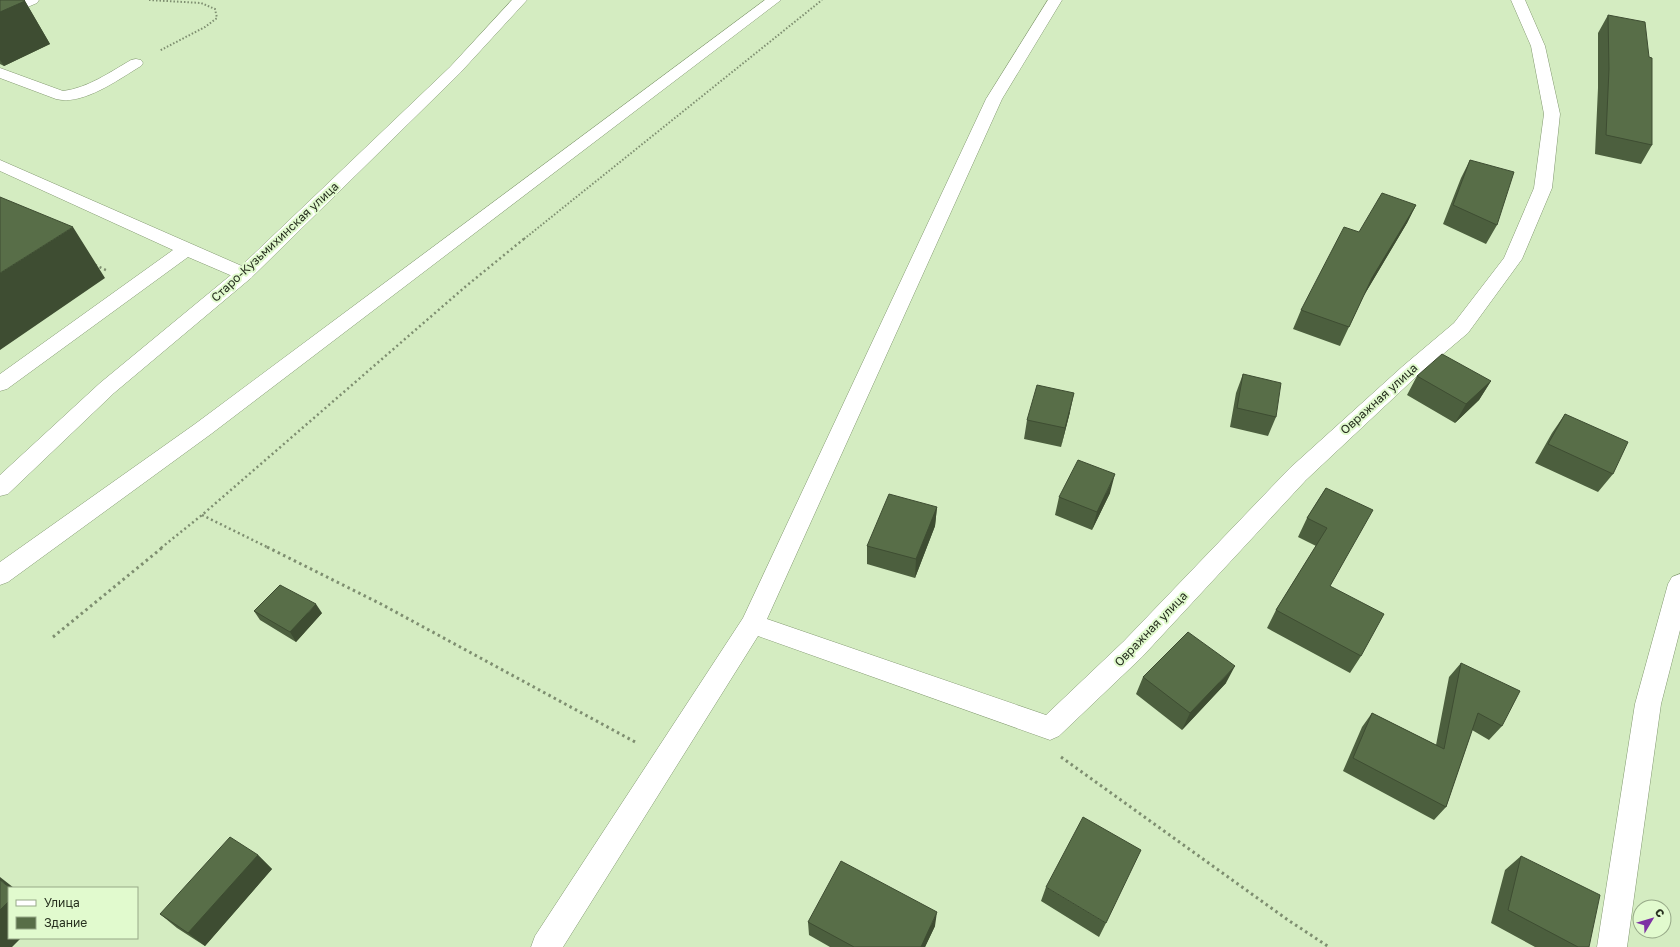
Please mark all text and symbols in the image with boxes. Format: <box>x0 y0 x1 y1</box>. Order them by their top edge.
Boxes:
street label: Старо-Кузьмихинская улица <box>208 179 342 305</box>
street label: Овражная улица <box>1337 360 1420 437</box>
street label: Овражная улица <box>1111 588 1190 669</box>
legend <box>8 887 138 939</box>
text: Улица <box>44 895 80 910</box>
north arrow <box>1632 899 1672 939</box>
text: С <box>1653 905 1668 920</box>
text: Здание <box>44 915 87 930</box>

